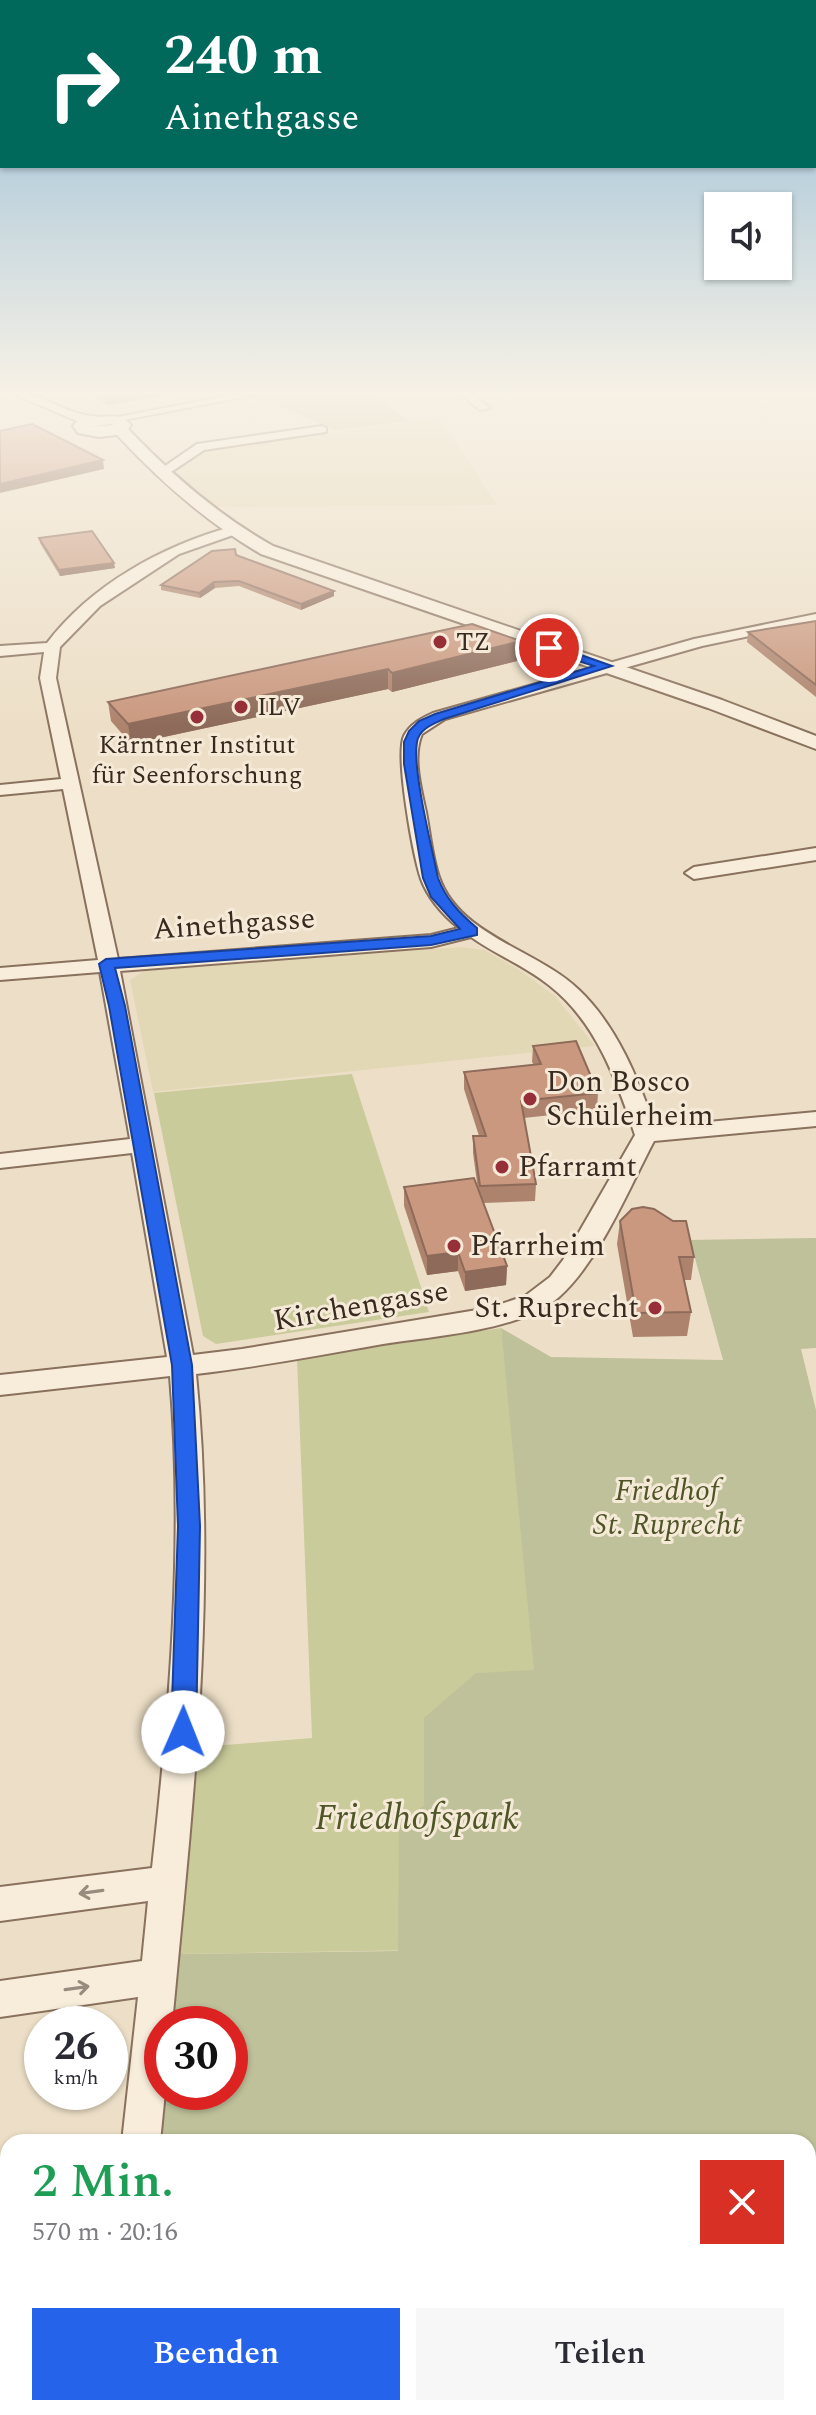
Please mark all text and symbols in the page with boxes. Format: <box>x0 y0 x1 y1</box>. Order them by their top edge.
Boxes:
text: 240 m <box>164 14 323 99</box>
icon: right <box>32 32 136 136</box>
text: Ainethgasse <box>164 91 359 146</box>
map controls <box>704 192 792 280</box>
button: sound <box>704 192 792 280</box>
pin <box>515 614 583 682</box>
place label: TZ <box>456 622 490 662</box>
icon: arrive <box>527 626 571 670</box>
marker: TZ <box>431 633 449 651</box>
place label: ILV <box>257 687 301 727</box>
marker: ILV <box>232 698 250 716</box>
marker: Kärntner Institut für Seenforschung <box>188 708 206 726</box>
place label: Kärntner Institut für Seenforschung <box>92 725 302 795</box>
street label: Ainethgasse <box>151 895 317 953</box>
place label: Don Bosco Schülerheim <box>546 1059 714 1139</box>
marker: Don Bosco Schülerheim <box>521 1090 539 1108</box>
place label: Pfarramt <box>518 1144 637 1190</box>
marker: Pfarramt <box>493 1158 511 1176</box>
place label: Pfarrheim <box>470 1223 605 1269</box>
marker: Pfarrheim <box>445 1237 463 1255</box>
street label: Kirchengasse <box>270 1268 452 1344</box>
place label: St. Ruprecht <box>475 1285 639 1331</box>
marker: St. Ruprecht <box>646 1299 664 1317</box>
park label: Friedhof St. Ruprecht <box>593 1468 742 1548</box>
position arrow <box>141 1690 225 1774</box>
park label: Friedhofspark <box>315 1791 519 1846</box>
one-way arrow <box>78 1885 104 1900</box>
one-way arrow <box>64 1980 89 1995</box>
speed limit sign: 30 <box>144 2006 248 2110</box>
text: 26 <box>54 2017 98 2078</box>
text: km/h <box>54 2063 99 2093</box>
text: 2 Min. <box>32 2145 174 2218</box>
button: close <box>700 2160 784 2244</box>
text: 570 m · 20:16 <box>32 2212 178 2252</box>
button: Beenden <box>32 2308 400 2400</box>
button: Teilen <box>416 2308 784 2400</box>

